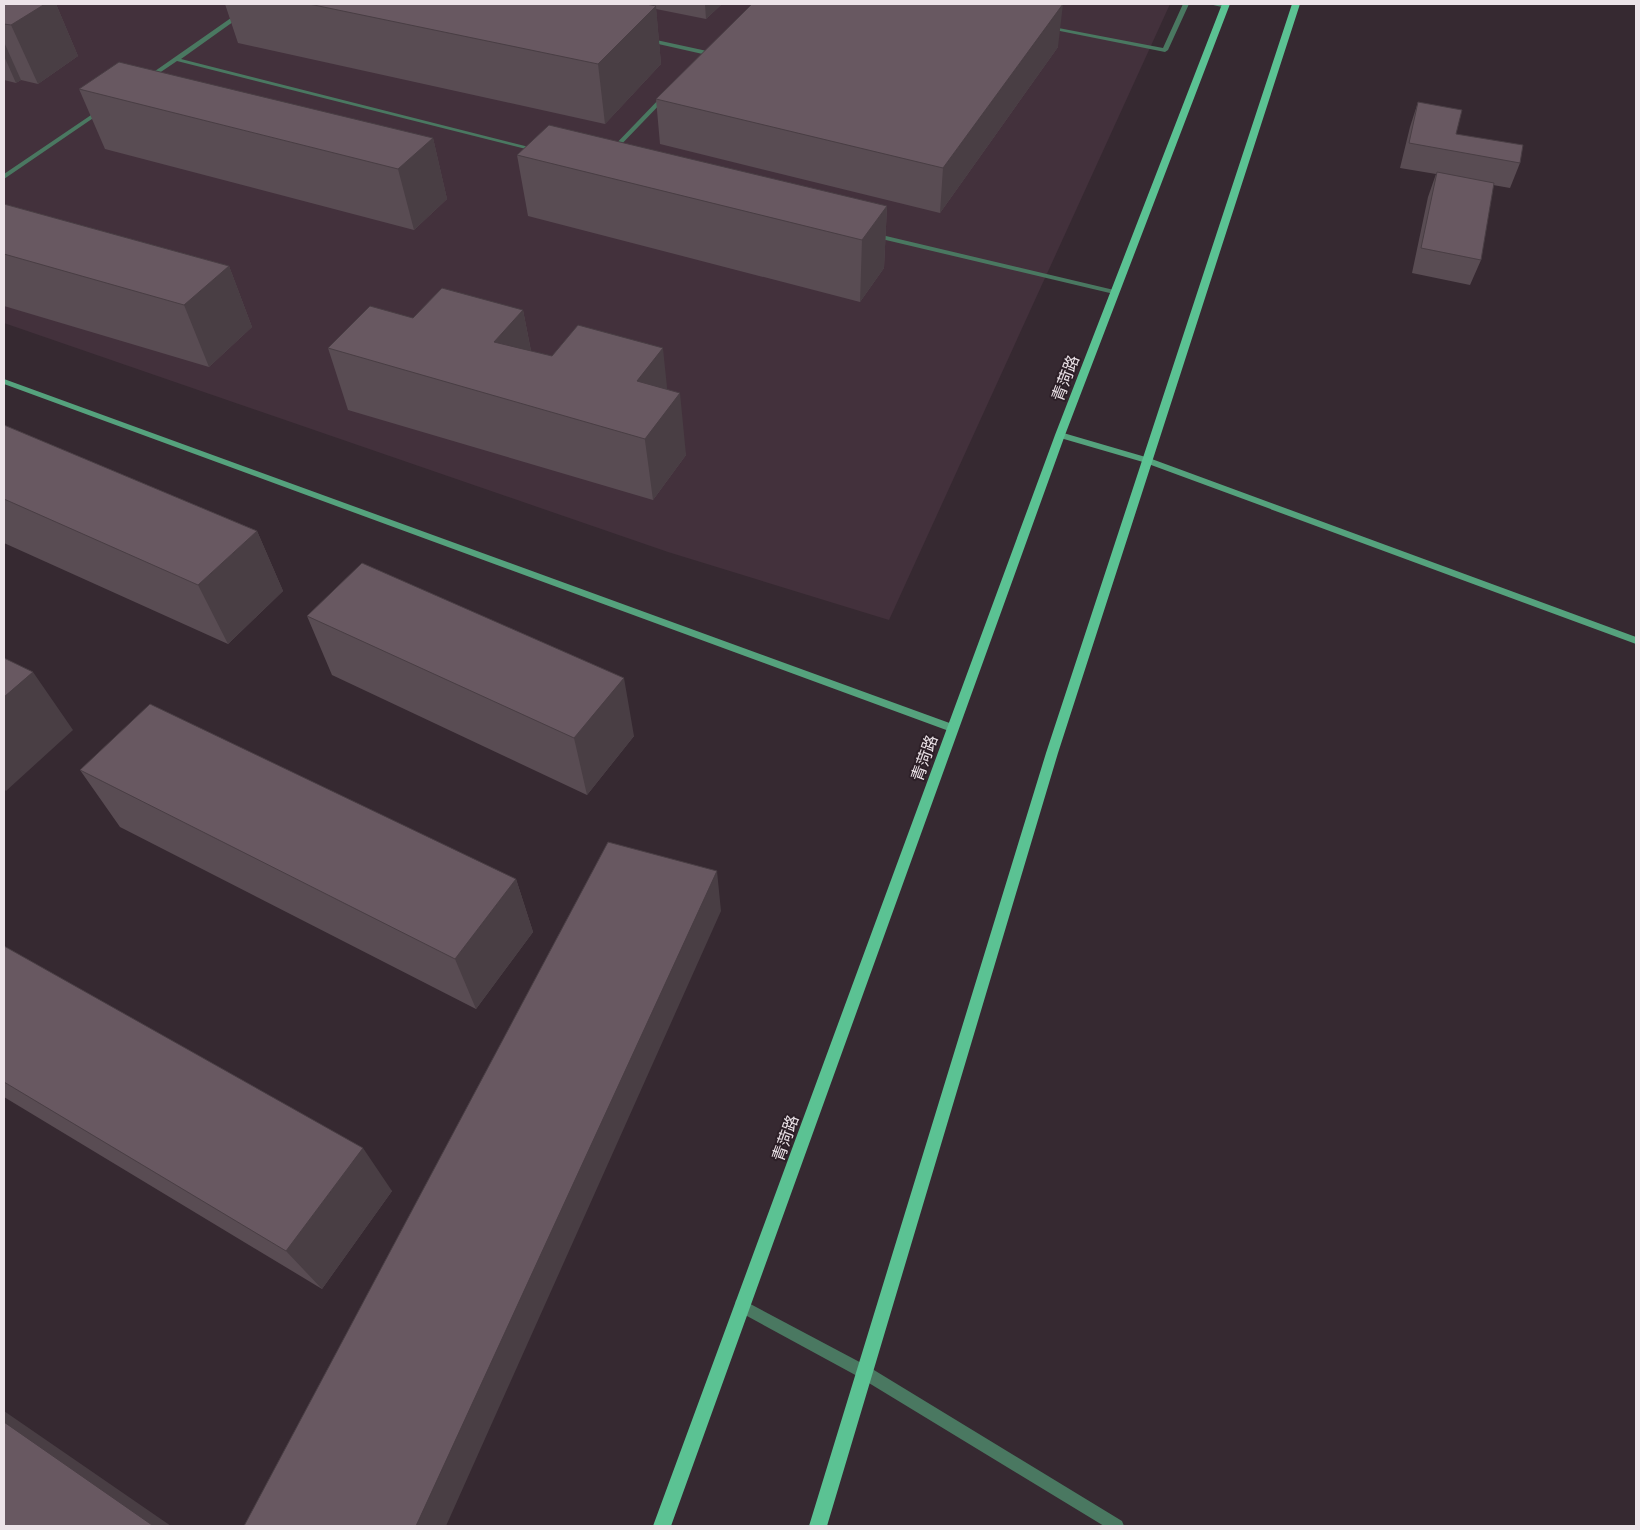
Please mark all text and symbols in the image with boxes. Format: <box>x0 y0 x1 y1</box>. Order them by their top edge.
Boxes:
street label: 青菏路 <box>1049 353 1085 405</box>
street label: 青菏路 <box>908 733 943 785</box>
street label: 青菏路 <box>769 1113 804 1165</box>

